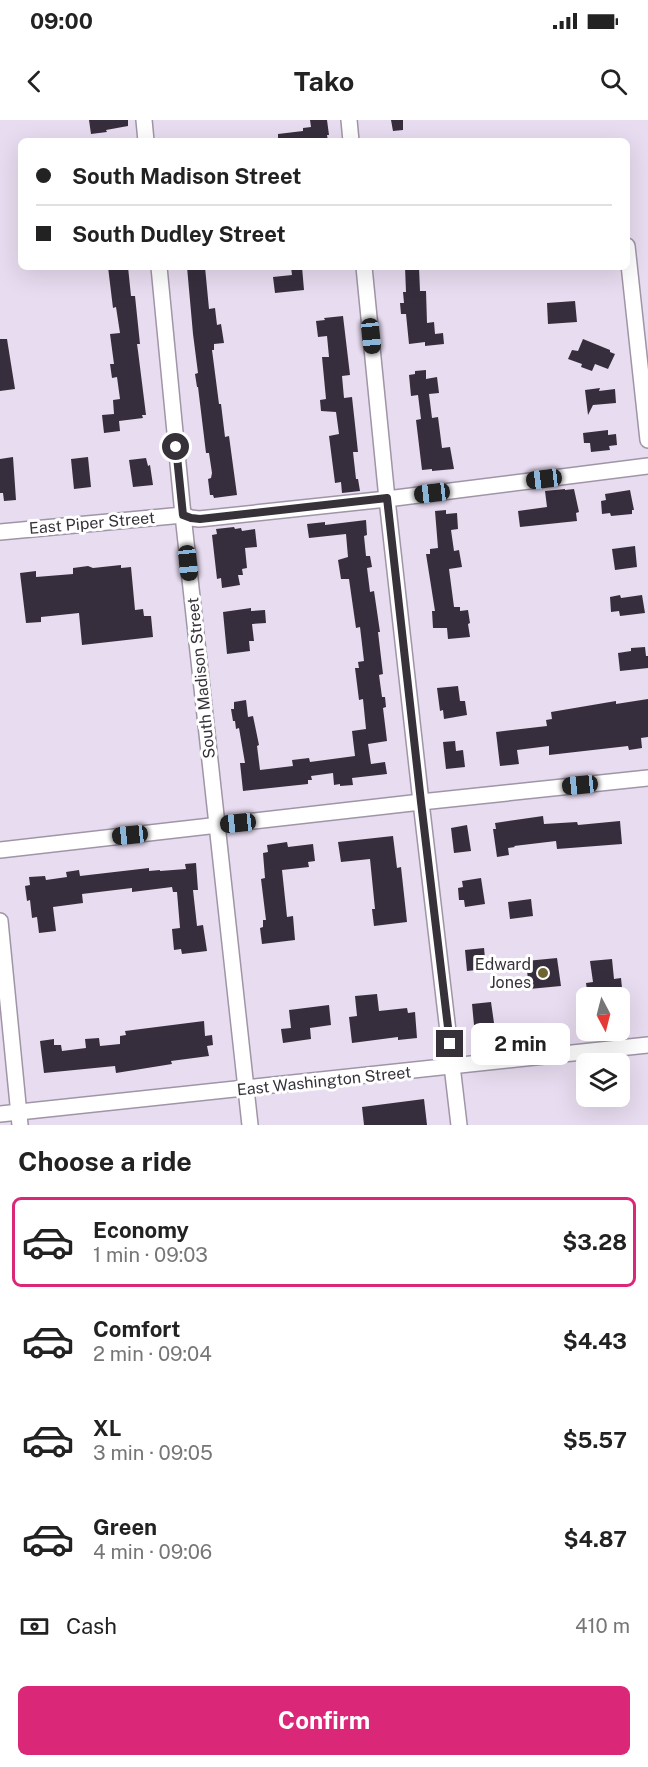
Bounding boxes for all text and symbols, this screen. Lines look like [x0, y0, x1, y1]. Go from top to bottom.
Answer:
text: 09:00 [30, 8, 93, 34]
icon: back [18, 65, 51, 98]
text: Tako [294, 65, 354, 97]
icon: search [597, 65, 630, 98]
text: South Madison Street [72, 163, 301, 189]
text: South Dudley Street [72, 221, 286, 247]
car [360, 317, 382, 355]
route start [162, 433, 189, 460]
car [525, 468, 563, 490]
car [413, 482, 451, 504]
street label: East Piper Street [28, 508, 156, 538]
car [177, 544, 199, 582]
street label: South Madison Street [183, 596, 219, 760]
car [561, 774, 599, 796]
car [219, 812, 257, 834]
car [111, 824, 149, 846]
place label: Edward Jones [475, 955, 531, 992]
marker: Edward Jones [536, 966, 550, 980]
north arrow [576, 987, 630, 1041]
map controls [576, 987, 630, 1107]
callout: 2 min [471, 1023, 570, 1065]
route end [436, 1030, 463, 1057]
text: 2 min [494, 1032, 547, 1056]
button: layers [576, 1053, 630, 1107]
street label: East Washington Street [236, 1062, 412, 1100]
text: Choose a ride [18, 1145, 192, 1177]
icon: car [21, 1215, 75, 1269]
text: Economy [93, 1217, 189, 1243]
text: $3.28 [562, 1229, 627, 1255]
text: 1 min · 09:03 [93, 1243, 208, 1267]
icon: car [21, 1314, 75, 1368]
text: Comfort [93, 1316, 180, 1342]
text: $4.43 [563, 1328, 627, 1354]
text: 2 min · 09:04 [93, 1342, 212, 1366]
icon: car [21, 1413, 75, 1467]
text: XL [93, 1415, 121, 1441]
text: $5.57 [563, 1427, 627, 1453]
text: 3 min · 09:05 [93, 1441, 213, 1465]
icon: car [21, 1512, 75, 1566]
text: Green [93, 1514, 157, 1540]
text: $4.87 [563, 1526, 627, 1552]
text: 4 min · 09:06 [93, 1540, 212, 1564]
icon: cash [18, 1610, 51, 1643]
text: Cash [66, 1613, 117, 1639]
text: 410 m [575, 1614, 630, 1638]
button: Confirm [18, 1686, 630, 1755]

